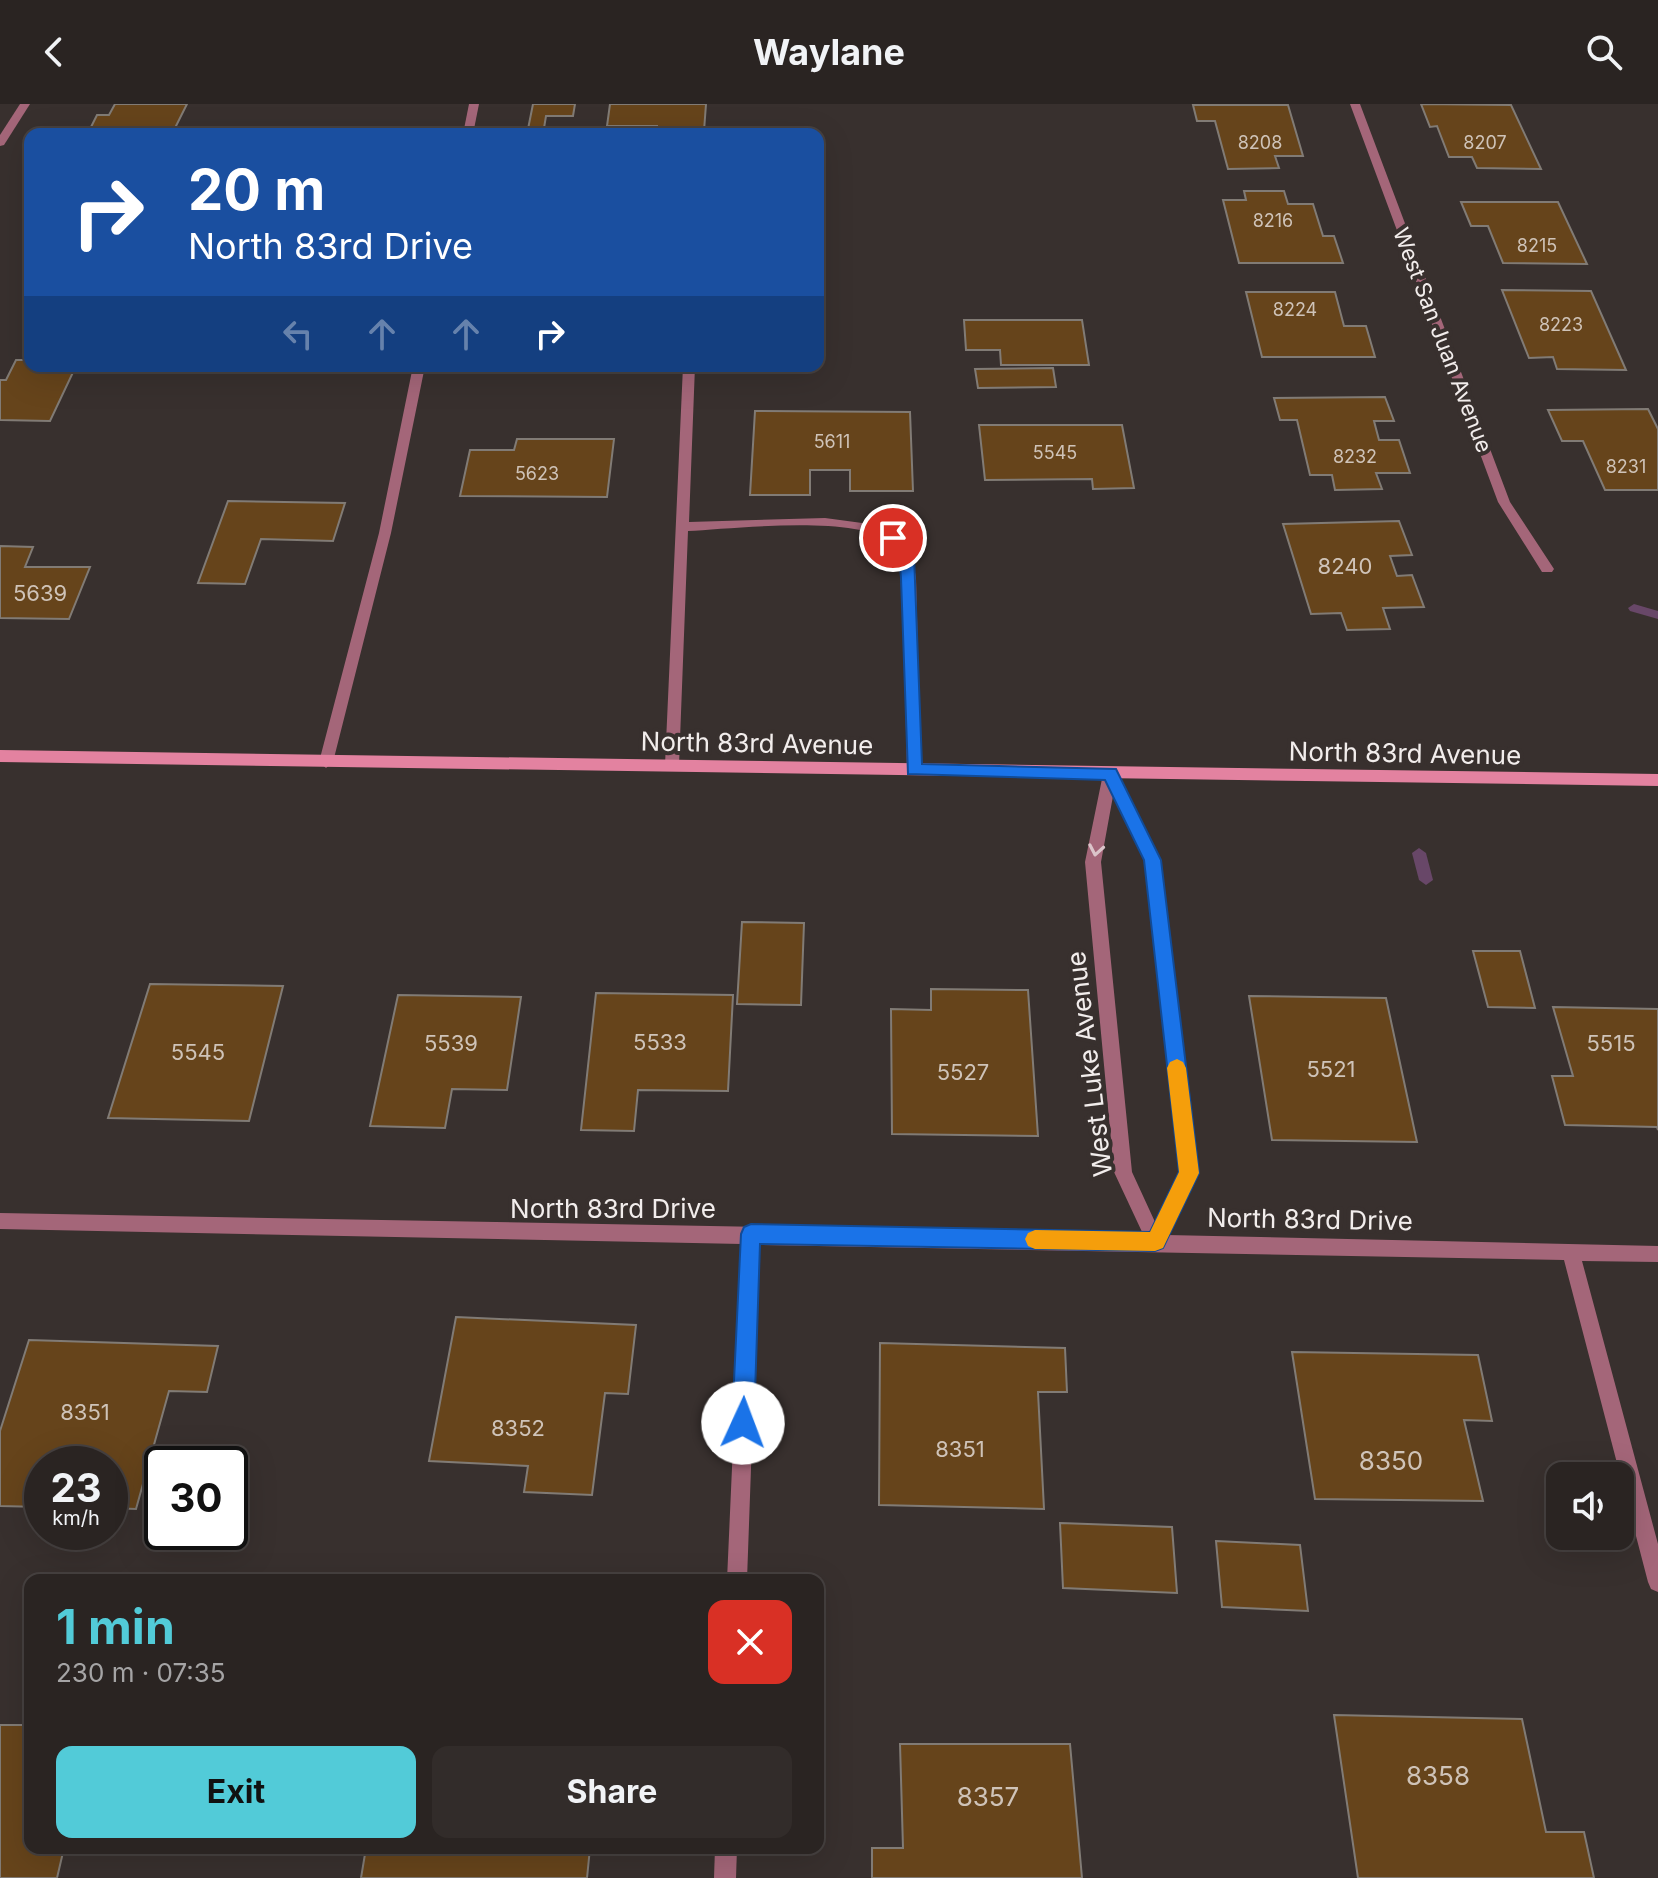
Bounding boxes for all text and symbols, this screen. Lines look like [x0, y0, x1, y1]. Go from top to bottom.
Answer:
icon: back [32, 30, 76, 74]
text: Waylane [753, 30, 905, 74]
icon: search [1582, 30, 1626, 74]
house number: 8208 [1238, 132, 1282, 153]
house number: 8207 [1463, 132, 1507, 153]
text: 20 m [188, 156, 325, 224]
icon: right [56, 160, 160, 264]
house number: 8216 [1253, 210, 1293, 231]
text: North 83rd Drive [188, 224, 473, 268]
street label: West San Juan Avenue [1388, 224, 1498, 456]
house number: 8215 [1517, 235, 1557, 256]
house number: 8224 [1273, 299, 1317, 320]
icon: left [276, 312, 320, 356]
icon: ahead [360, 312, 404, 356]
icon: ahead [444, 312, 488, 356]
icon: right [528, 312, 572, 356]
house number: 8223 [1539, 314, 1583, 335]
house number: 5611 [814, 431, 850, 452]
house number: 5545 [1033, 442, 1077, 463]
house number: 8232 [1333, 446, 1377, 467]
house number: 8231 [1606, 456, 1646, 477]
house number: 5623 [515, 463, 559, 484]
pin [859, 504, 927, 572]
icon: arrive [871, 516, 915, 560]
house number: 8240 [1318, 553, 1372, 579]
house number: 5639 [13, 580, 67, 606]
street label: North 83rd Avenue [640, 725, 874, 761]
street label: North 83rd Avenue [1288, 735, 1522, 771]
one-way arrow [1088, 844, 1105, 857]
street label: West Luke Avenue [1060, 950, 1118, 1178]
house number: 5533 [633, 1029, 687, 1055]
house number: 5539 [424, 1030, 478, 1056]
house number: 5515 [1586, 1030, 1636, 1056]
house number: 5545 [171, 1039, 225, 1065]
house number: 5521 [1306, 1056, 1356, 1082]
house number: 5527 [937, 1059, 989, 1085]
street label: North 83rd Drive [510, 1193, 716, 1224]
street label: North 83rd Drive [1207, 1202, 1413, 1236]
position arrow [701, 1381, 785, 1465]
house number: 8351 [60, 1399, 110, 1425]
house number: 8352 [491, 1415, 545, 1441]
house number: 8351 [935, 1436, 985, 1462]
house number: 8350 [1359, 1445, 1423, 1476]
speed limit sign: 30 [144, 1446, 248, 1550]
map controls [1546, 1462, 1634, 1550]
button: sound [1546, 1462, 1634, 1550]
text: 23 [50, 1463, 102, 1512]
text: km/h [52, 1506, 100, 1530]
text: 1 min [56, 1597, 175, 1656]
button: close [708, 1600, 792, 1684]
text: 230 m · 07:35 [56, 1657, 226, 1688]
button: Exit [56, 1746, 416, 1838]
button: Share [432, 1746, 792, 1838]
house number: 8358 [1406, 1760, 1470, 1791]
house number: 8357 [957, 1781, 1019, 1812]

